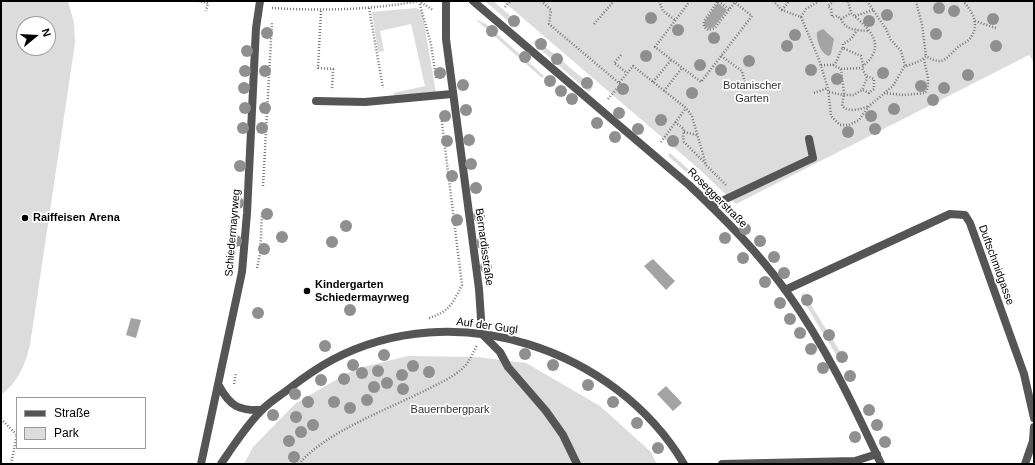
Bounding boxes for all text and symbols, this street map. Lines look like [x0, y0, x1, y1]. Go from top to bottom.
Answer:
north arrow [16, 16, 56, 56]
text: N [40, 27, 53, 38]
park label: Botanischer Garten [723, 79, 781, 105]
street label: Roseggerstraße [684, 165, 750, 231]
street label: Schiedermayrweg [223, 189, 243, 277]
street label: Bernardisstraße [472, 207, 496, 287]
place label: Raiffeisen Arena [33, 211, 120, 225]
marker: Raiffeisen Arena [20, 213, 30, 223]
street label: Duftschmidgasse [975, 223, 1017, 307]
place label: Kindergarten Schiedermayrweg [315, 278, 409, 304]
marker: Kindergarten Schiedermayrweg [302, 286, 312, 296]
street label: Auf der Gugl [456, 315, 518, 337]
legend [16, 397, 146, 449]
park label: Bauernbergpark [411, 403, 489, 417]
text: Straße [54, 406, 90, 420]
text: Park [54, 426, 79, 440]

